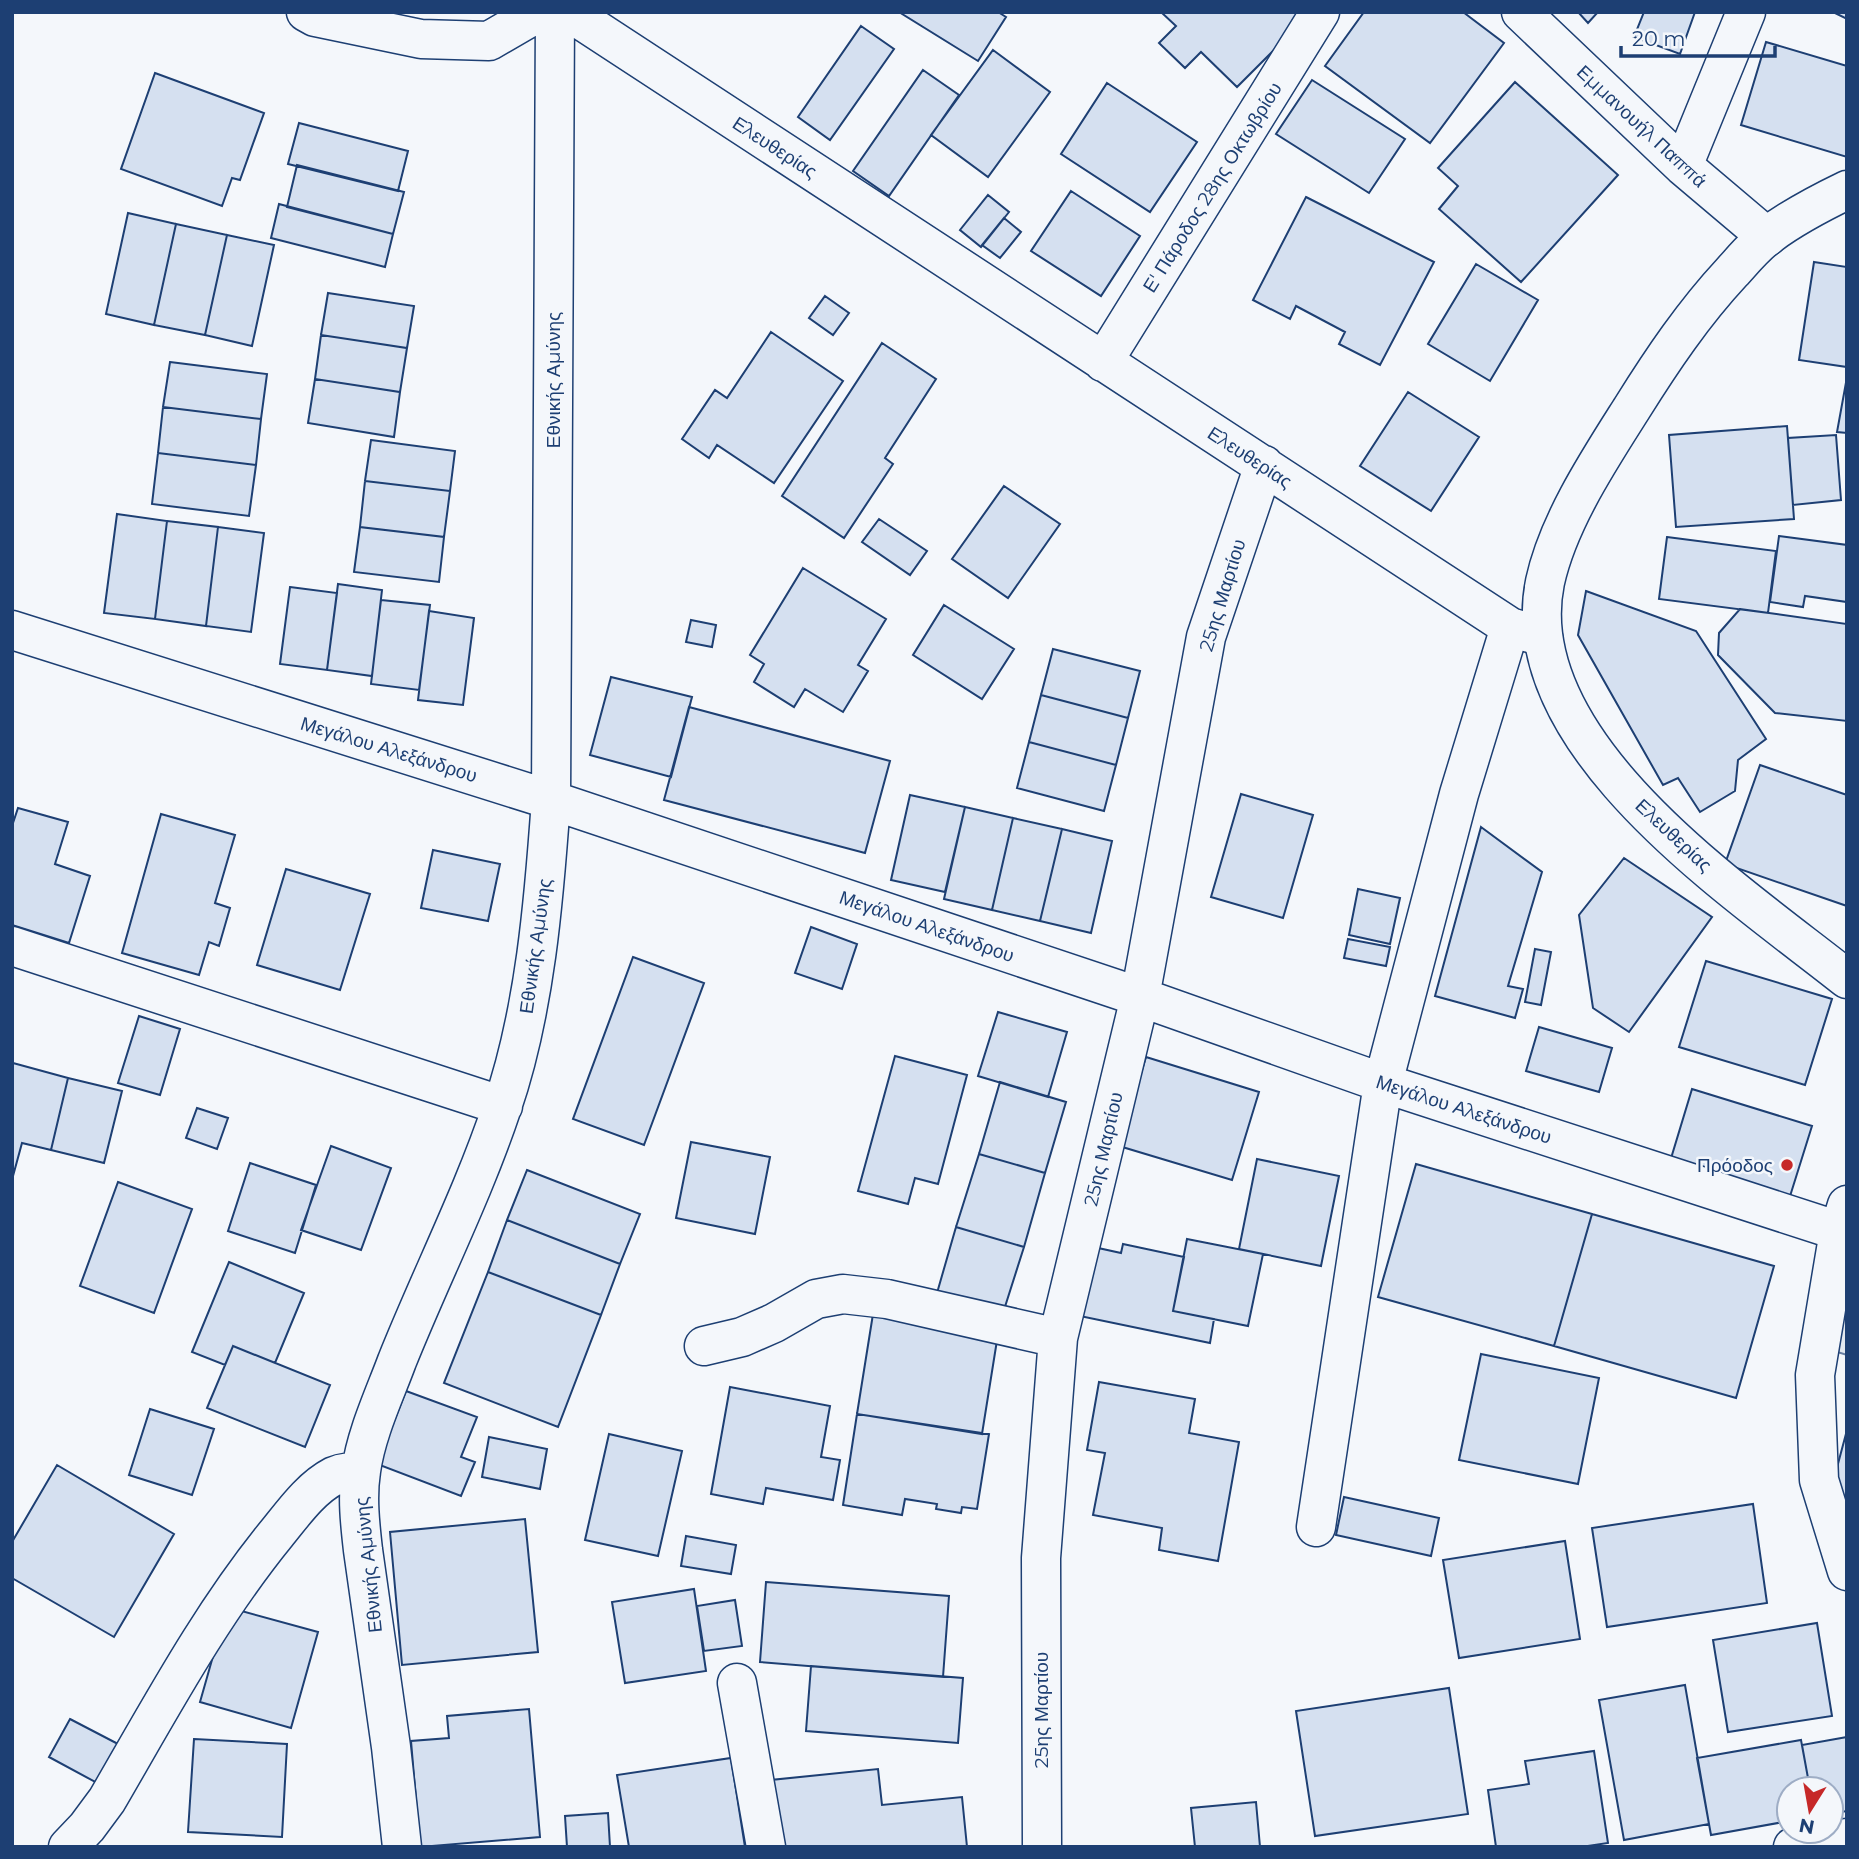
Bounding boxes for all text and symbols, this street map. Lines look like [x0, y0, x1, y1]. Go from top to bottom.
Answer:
scale bar [1621, 14, 1775, 58]
text: 20 m [1632, 26, 1686, 51]
street label: Εμμανουήλ Παππά [1572, 60, 1711, 192]
street label: Ε' Πάροδος 28ης Οκτωβρίου [1138, 78, 1287, 297]
street label: Ελευθερίας [728, 112, 821, 183]
street label: Εθνικής Αμύνης [542, 312, 565, 448]
street label: Ελευθερίας [1203, 422, 1296, 493]
street label: 25ης Μαρτίου [1194, 536, 1250, 654]
street label: Μεγάλου Αλεξάνδρου [298, 712, 480, 787]
street label: Ελευθερίας [1631, 794, 1717, 877]
street label: Εθνικής Αμύνης [515, 877, 556, 1015]
street label: Μεγάλου Αλεξάνδρου [836, 886, 1017, 967]
street label: Μεγάλου Αλεξάνδρου [1373, 1070, 1555, 1149]
street label: 25ης Μαρτίου [1079, 1090, 1128, 1208]
place label: Πρόοδος [1697, 1154, 1773, 1177]
marker: Πρόοδος [1779, 1157, 1795, 1173]
street label: Εθνικής Αμύνης [350, 1496, 387, 1634]
street label: 25ης Μαρτίου [1030, 1652, 1053, 1768]
north arrow [1775, 1775, 1845, 1845]
text: N [1797, 1813, 1817, 1839]

